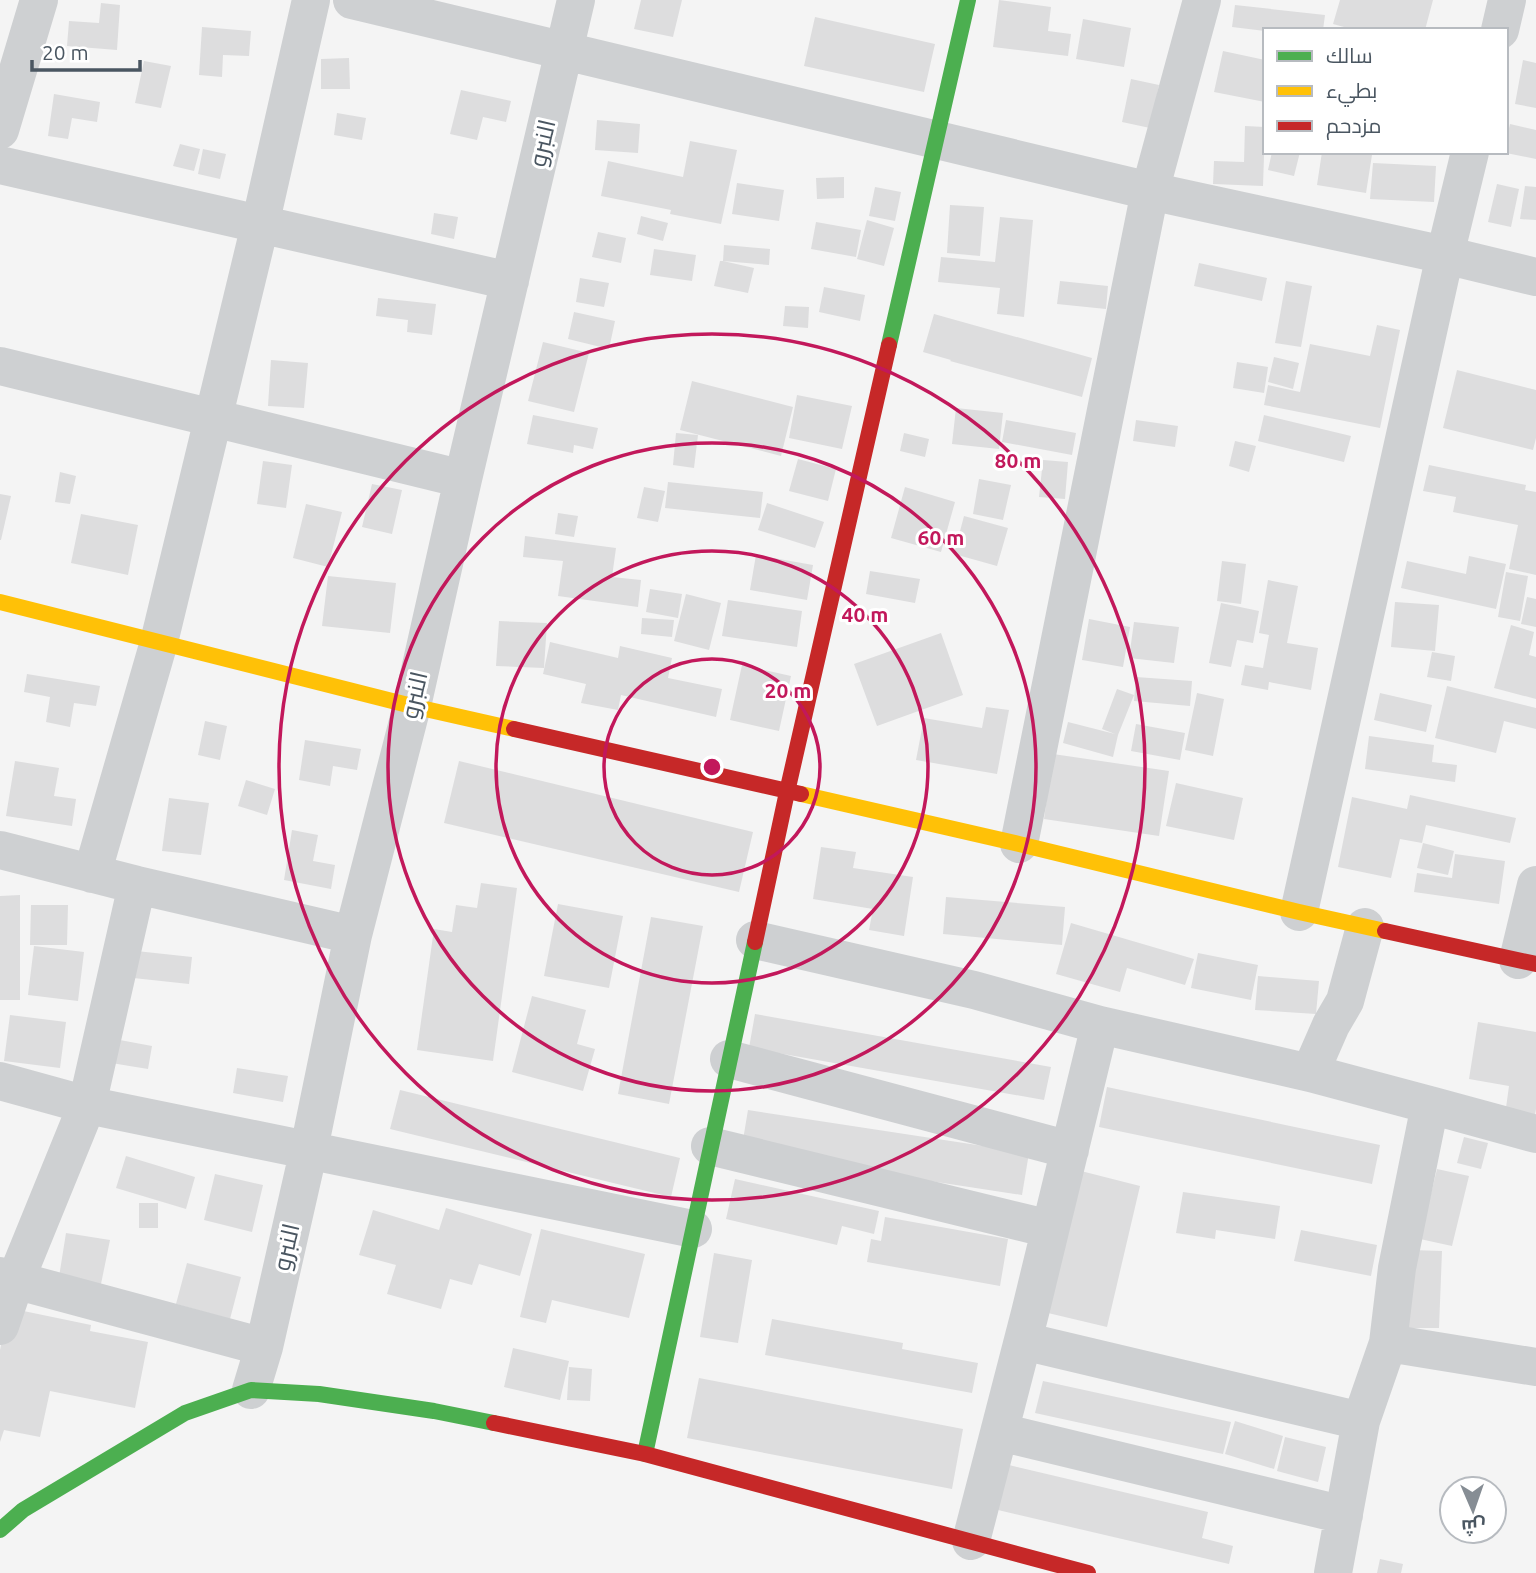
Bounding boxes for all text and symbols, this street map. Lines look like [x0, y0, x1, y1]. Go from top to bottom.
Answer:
scale bar [32, 28, 140, 72]
legend [1263, 28, 1508, 154]
text: 20 m [42, 40, 89, 64]
text: سالك [1326, 43, 1373, 67]
text: بطيء [1326, 78, 1377, 107]
text: مزدحم [1326, 113, 1381, 140]
street label: النبرو [524, 117, 560, 169]
text: 80 m [995, 448, 1041, 472]
text: 60 m [918, 525, 964, 549]
text: 40 m [842, 602, 888, 626]
street label: النبرو [396, 669, 432, 721]
text: 20 m [765, 678, 811, 702]
centre of rings [700, 755, 724, 779]
street label: النبرو [268, 1221, 304, 1273]
north arrow [1438, 1475, 1508, 1545]
text: ش [1461, 1515, 1486, 1538]

